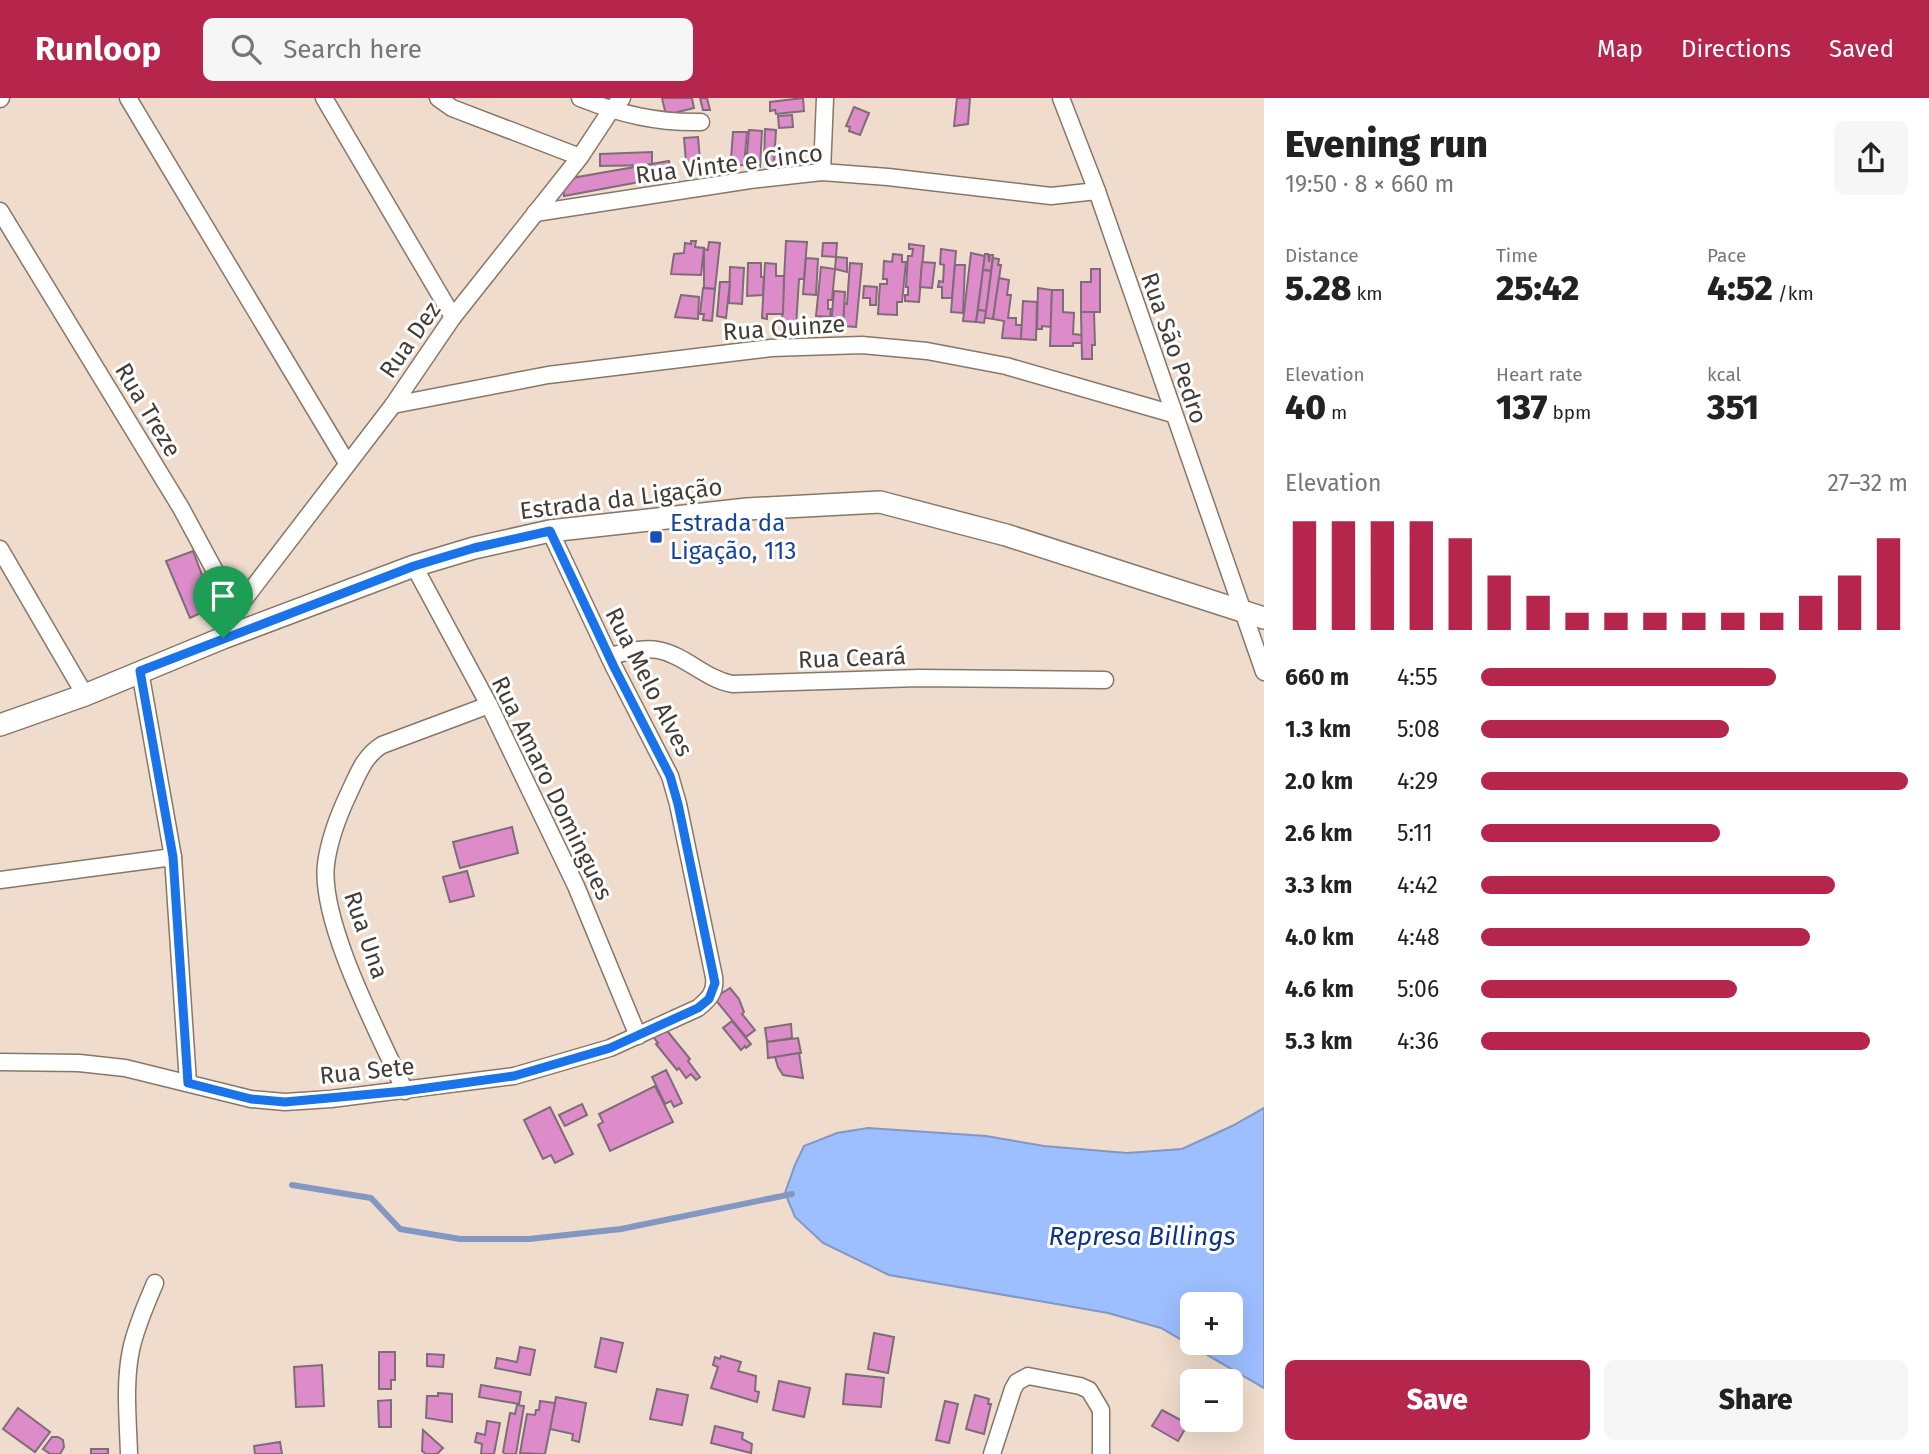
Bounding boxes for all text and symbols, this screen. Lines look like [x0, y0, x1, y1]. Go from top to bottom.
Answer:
search box [203, 18, 693, 81]
text: Runloop [35, 29, 161, 69]
icon: search [227, 30, 265, 68]
text: Search here [283, 34, 422, 65]
text: Map [1597, 35, 1643, 63]
text: Directions [1681, 35, 1791, 63]
text: Saved [1829, 35, 1894, 63]
text: Evening run [1285, 121, 1488, 167]
button: share [1834, 121, 1908, 195]
street label: Rua Vinte e Cinco [634, 139, 824, 189]
text: 19:50 · 8 × 660 m [1285, 170, 1454, 198]
text: Distance [1285, 244, 1359, 267]
text: Time [1496, 244, 1538, 267]
text: Pace [1707, 244, 1746, 267]
text: 5.28 [1285, 267, 1351, 309]
text: 25:42 [1496, 267, 1579, 309]
text: 4:52 [1707, 267, 1773, 309]
street label: Rua São Pedro [1135, 269, 1213, 427]
text: km [1351, 282, 1383, 305]
text: /km [1773, 282, 1814, 305]
street label: Rua Dez [374, 296, 446, 384]
street label: Rua Quinze [722, 310, 846, 346]
street label: Rua Treze [109, 358, 187, 462]
text: Elevation [1285, 363, 1365, 386]
text: Heart rate [1496, 363, 1583, 386]
text: kcal [1707, 363, 1741, 386]
text: 40 [1285, 386, 1326, 428]
text: 137 [1496, 386, 1547, 428]
text: 351 [1707, 386, 1759, 428]
text: m [1326, 401, 1347, 424]
text: bpm [1547, 401, 1591, 424]
text: Elevation [1285, 469, 1381, 497]
text: 27–32 m [1828, 469, 1908, 497]
street label: Estrada da Ligação [518, 473, 724, 525]
place label: Estrada da Ligação, 113 [670, 509, 796, 565]
marker: Estrada da Ligação, 113 [648, 529, 664, 545]
pin [193, 566, 253, 638]
icon: arrive [204, 577, 242, 615]
street label: Rua Melo Alves [599, 603, 699, 761]
street label: Rua Ceará [797, 642, 907, 674]
text: 660 m [1285, 663, 1349, 691]
text: 4:55 [1397, 663, 1438, 691]
street label: Rua Amaro Domingues [486, 672, 618, 904]
text: 1.3 km [1285, 715, 1351, 743]
text: 5:08 [1397, 715, 1440, 743]
text: 2.0 km [1285, 767, 1353, 795]
text: 4:29 [1397, 767, 1438, 795]
text: 2.6 km [1285, 819, 1353, 847]
text: 5:11 [1397, 819, 1433, 847]
text: 3.3 km [1285, 871, 1352, 899]
text: 4:42 [1397, 871, 1438, 899]
street label: Rua Una [338, 887, 394, 983]
text: 4.0 km [1285, 923, 1354, 951]
text: 4:48 [1397, 923, 1440, 951]
text: 4.6 km [1285, 975, 1354, 1003]
text: 5:06 [1397, 975, 1439, 1003]
text: 5.3 km [1285, 1027, 1353, 1055]
text: 4:36 [1397, 1027, 1439, 1055]
street label: Rua Sete [318, 1052, 416, 1090]
water label: Represa Billings [1048, 1221, 1236, 1252]
map controls [1180, 1292, 1243, 1432]
button: + [1180, 1292, 1243, 1355]
button: Save [1285, 1360, 1590, 1440]
button: Share [1604, 1360, 1908, 1440]
button: − [1180, 1369, 1243, 1432]

